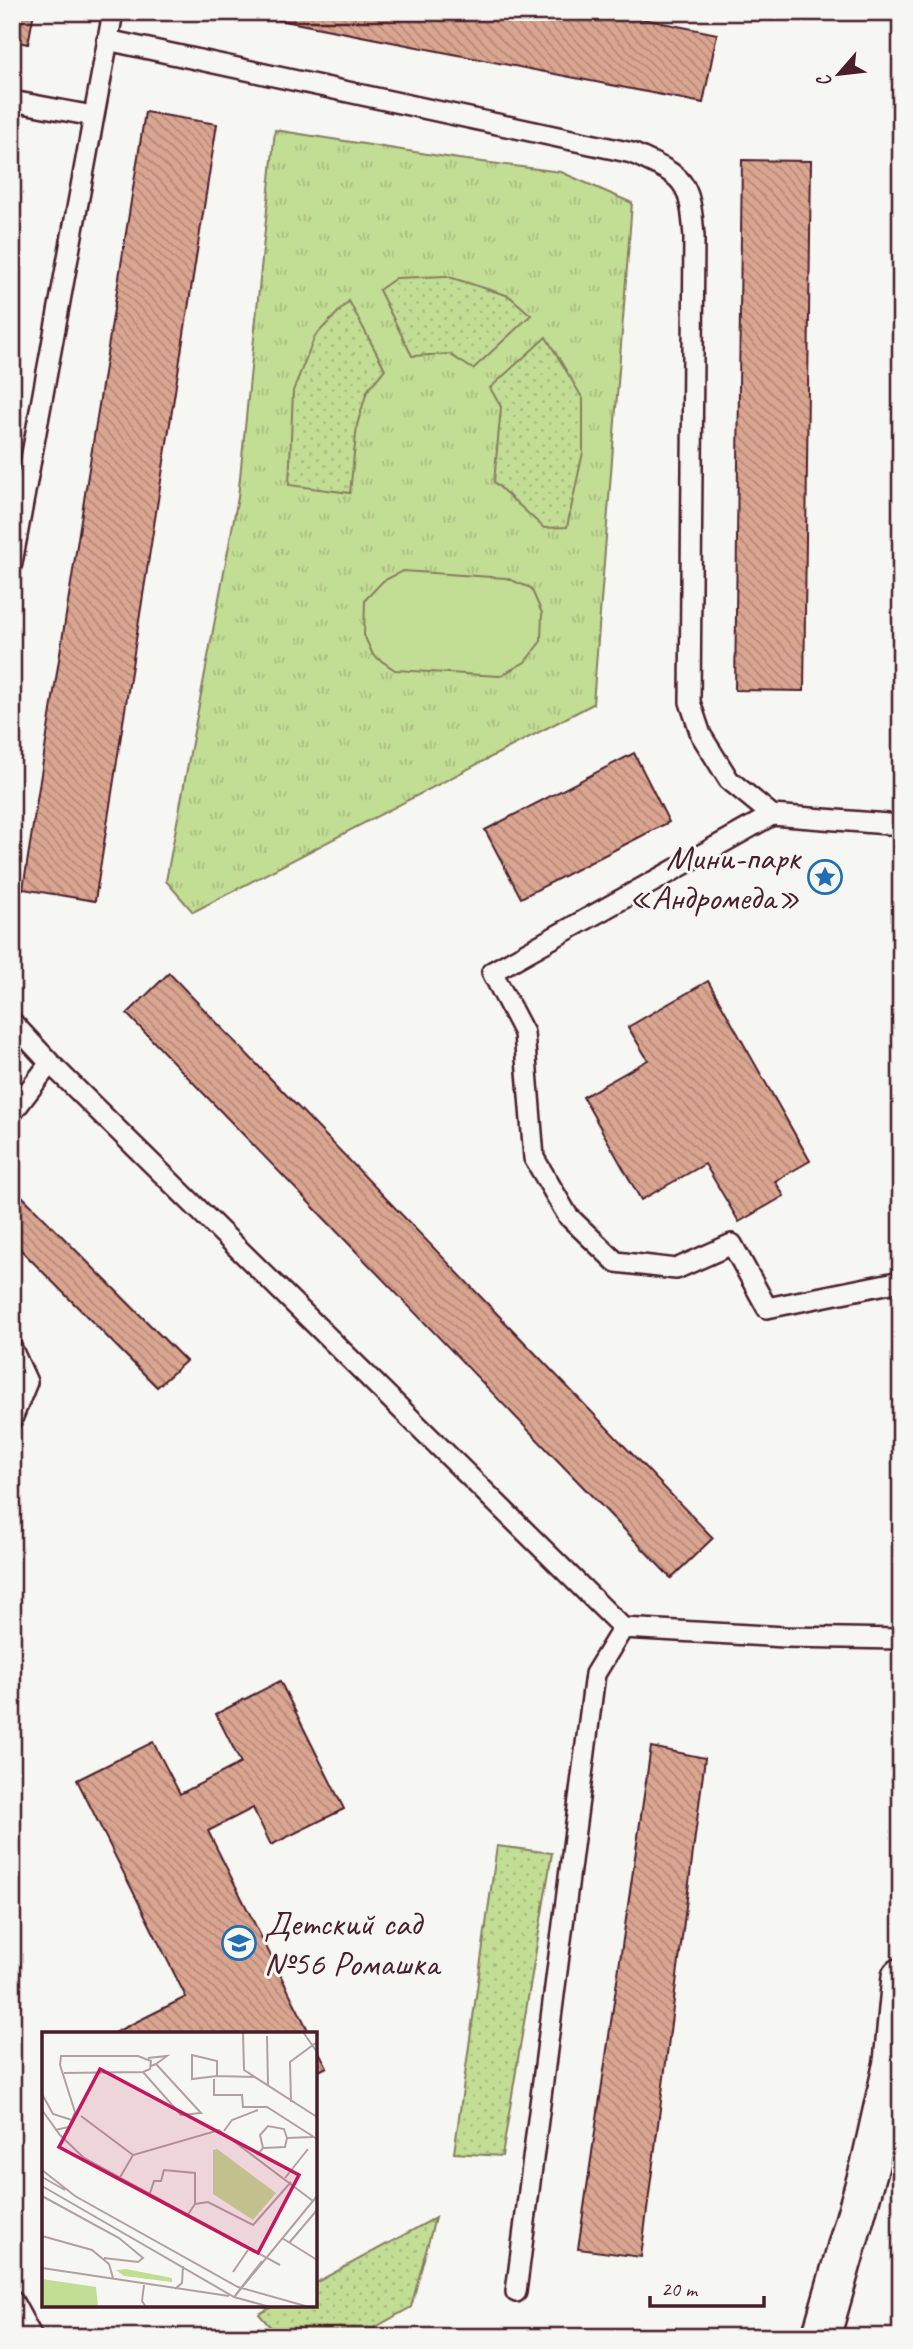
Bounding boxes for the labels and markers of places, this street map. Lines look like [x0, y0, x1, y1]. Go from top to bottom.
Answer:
place label: Мини-парк «Андромеда» [629, 835, 802, 920]
place icon: Мини-парк «Андромеда» [806, 858, 844, 896]
place label: Детский сад №56 Ромашка [264, 1901, 442, 1986]
school or university icon: Детский сад №56 Ромашка [220, 1924, 258, 1962]

